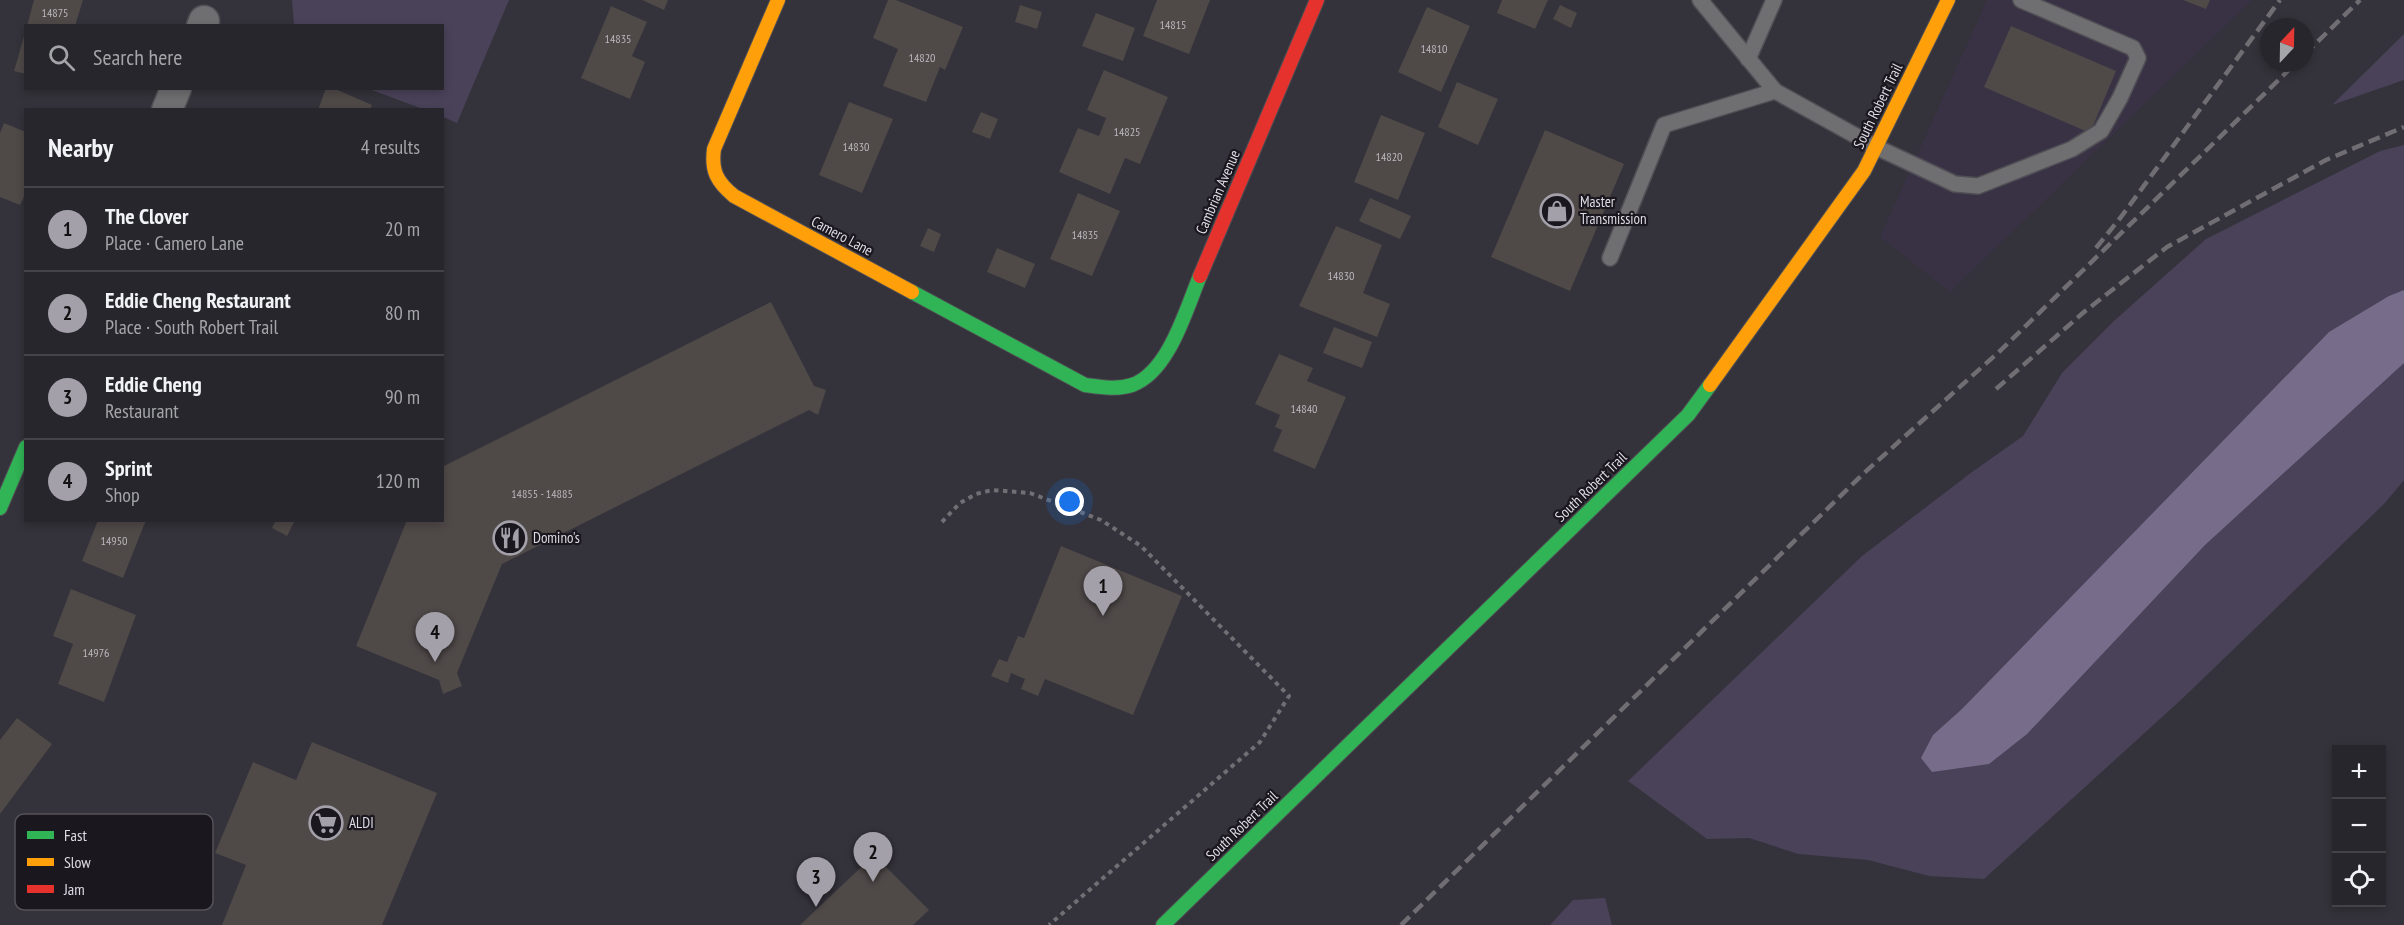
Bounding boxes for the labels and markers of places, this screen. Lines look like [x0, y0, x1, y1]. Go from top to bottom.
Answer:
place label: Master Transmission [1580, 192, 1647, 228]
shop icon: Master Transmission [1539, 193, 1575, 229]
restaurant icon: Domino's [492, 520, 528, 556]
place label: Domino's [533, 528, 580, 547]
pin: 1 [1084, 566, 1122, 616]
pin: 4 [416, 612, 454, 662]
supermarket icon: ALDI [308, 805, 344, 841]
place label: ALDI [349, 813, 374, 832]
pin: 2 [854, 832, 892, 882]
pin: 3 [796, 858, 836, 907]

